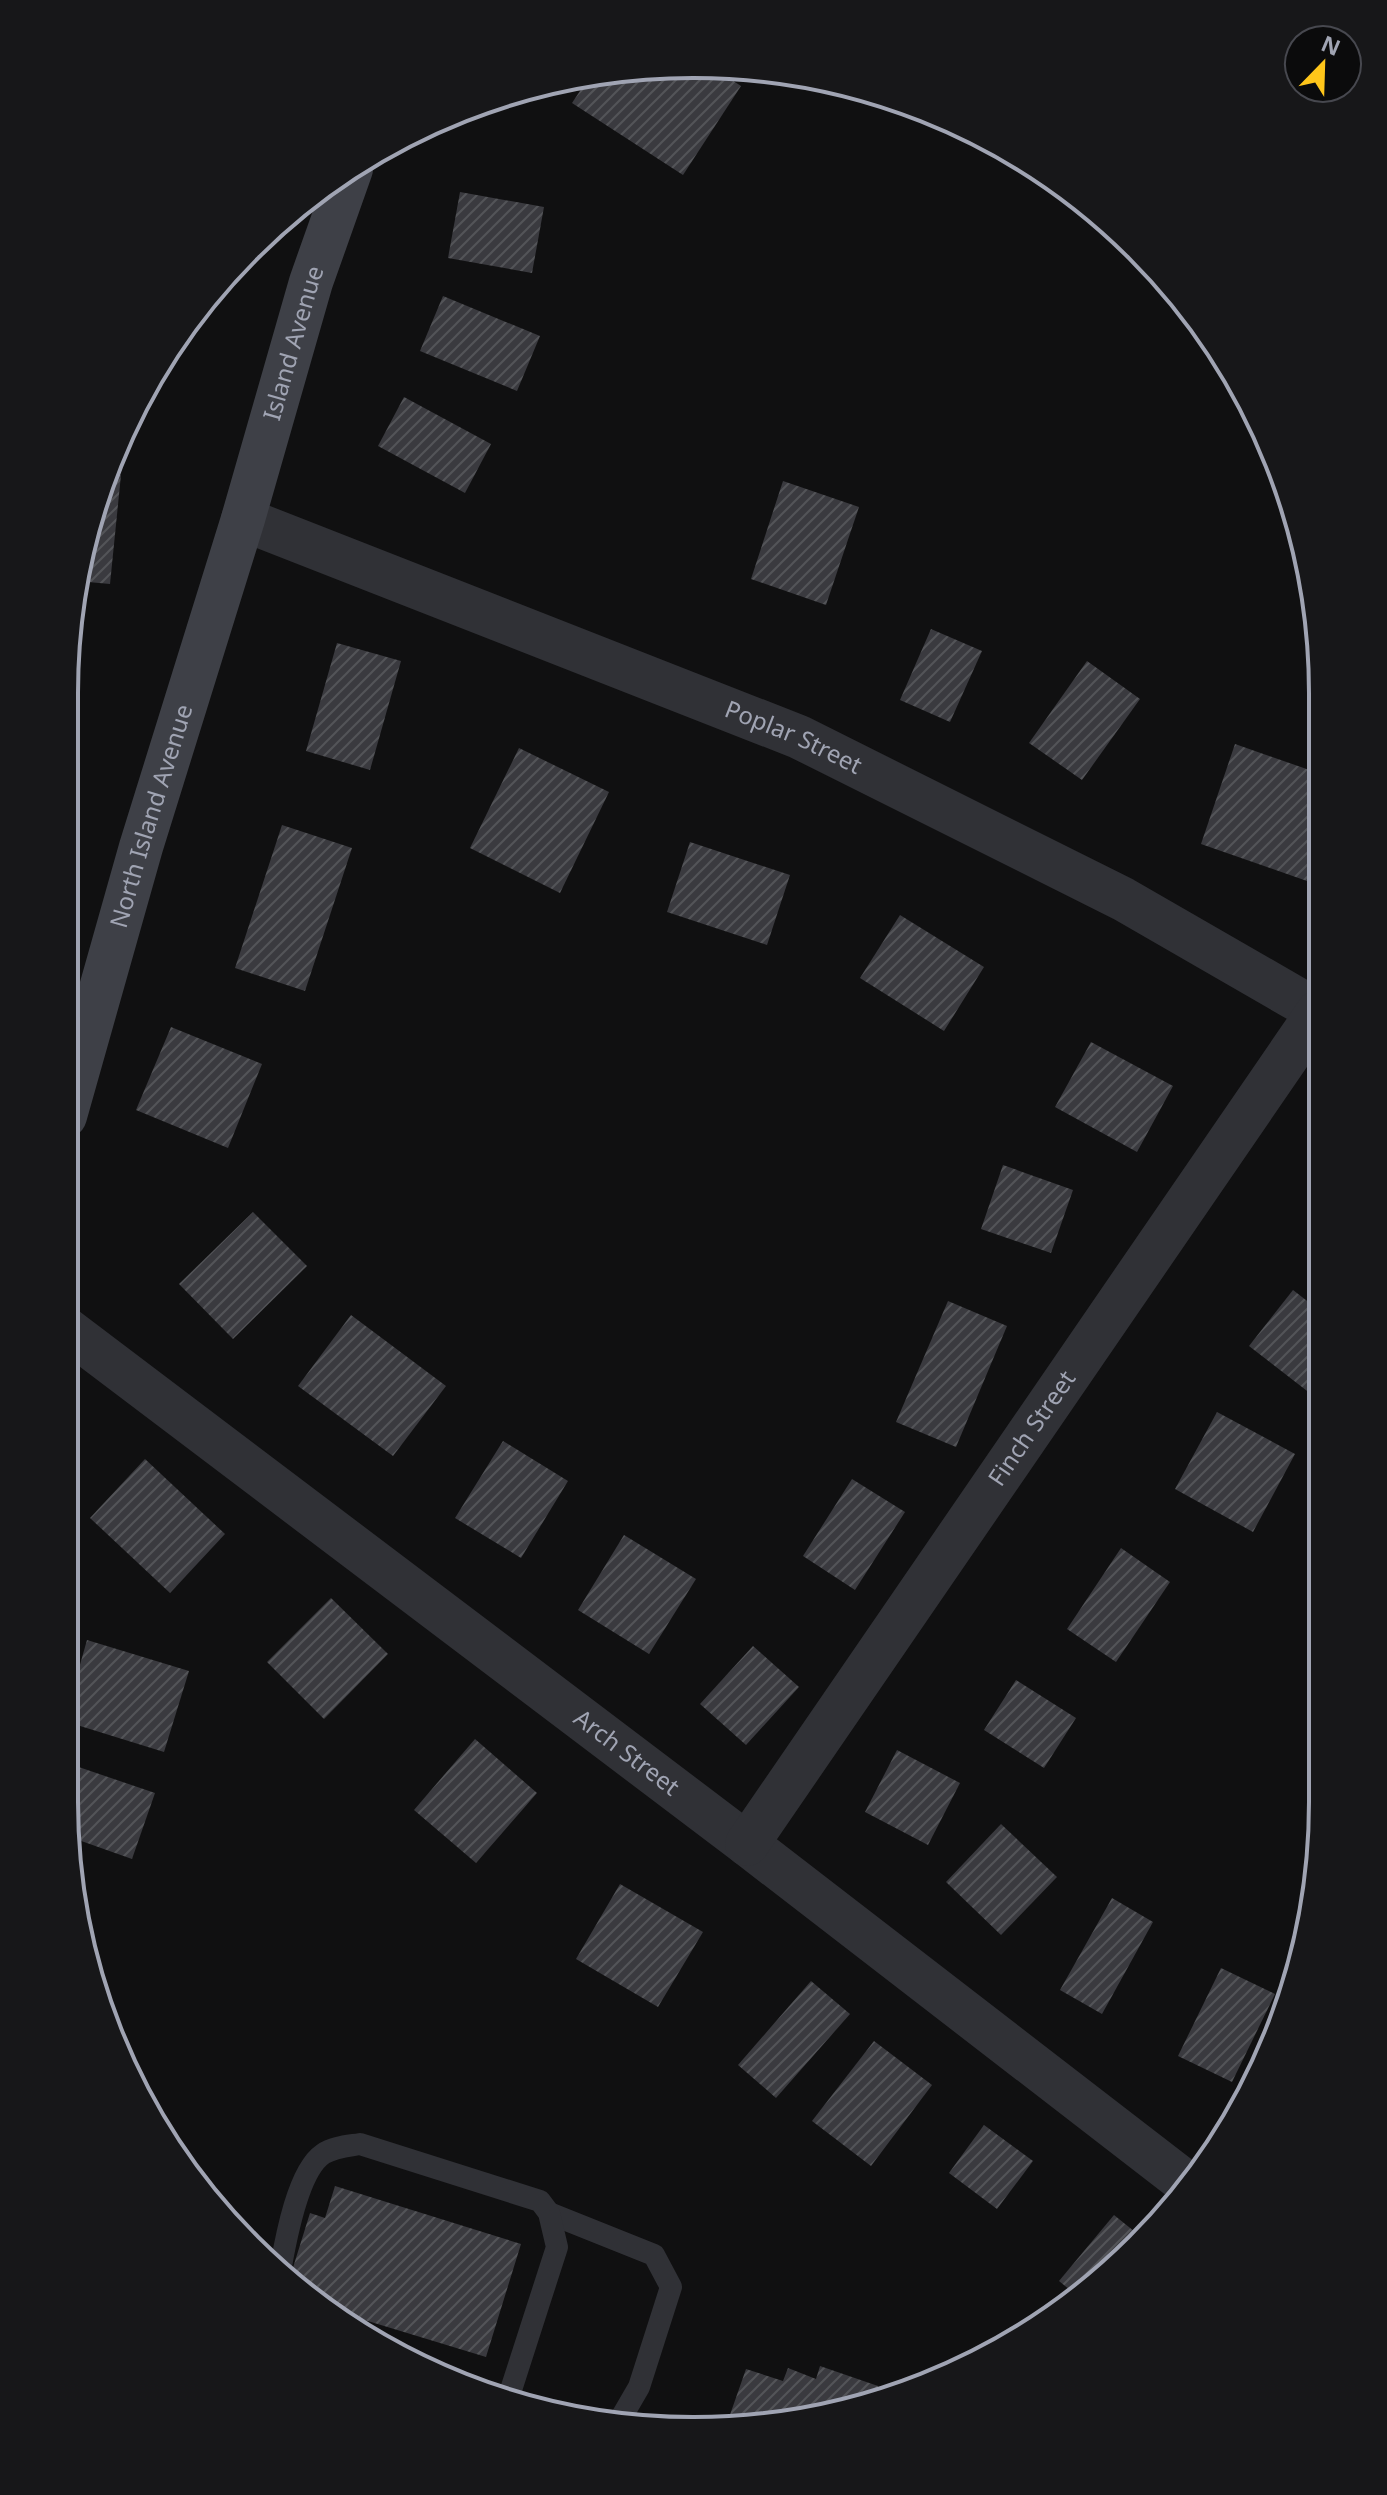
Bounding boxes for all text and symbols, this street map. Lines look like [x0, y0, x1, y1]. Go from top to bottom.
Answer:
north arrow [1283, 24, 1363, 104]
text: N [1317, 27, 1345, 62]
street label: Island Avenue [254, 261, 331, 424]
street label: Poplar Street [720, 692, 868, 781]
street label: North Island Avenue [101, 700, 199, 931]
street label: Finch Street [980, 1363, 1082, 1492]
street label: Arch Street [568, 1701, 687, 1802]

